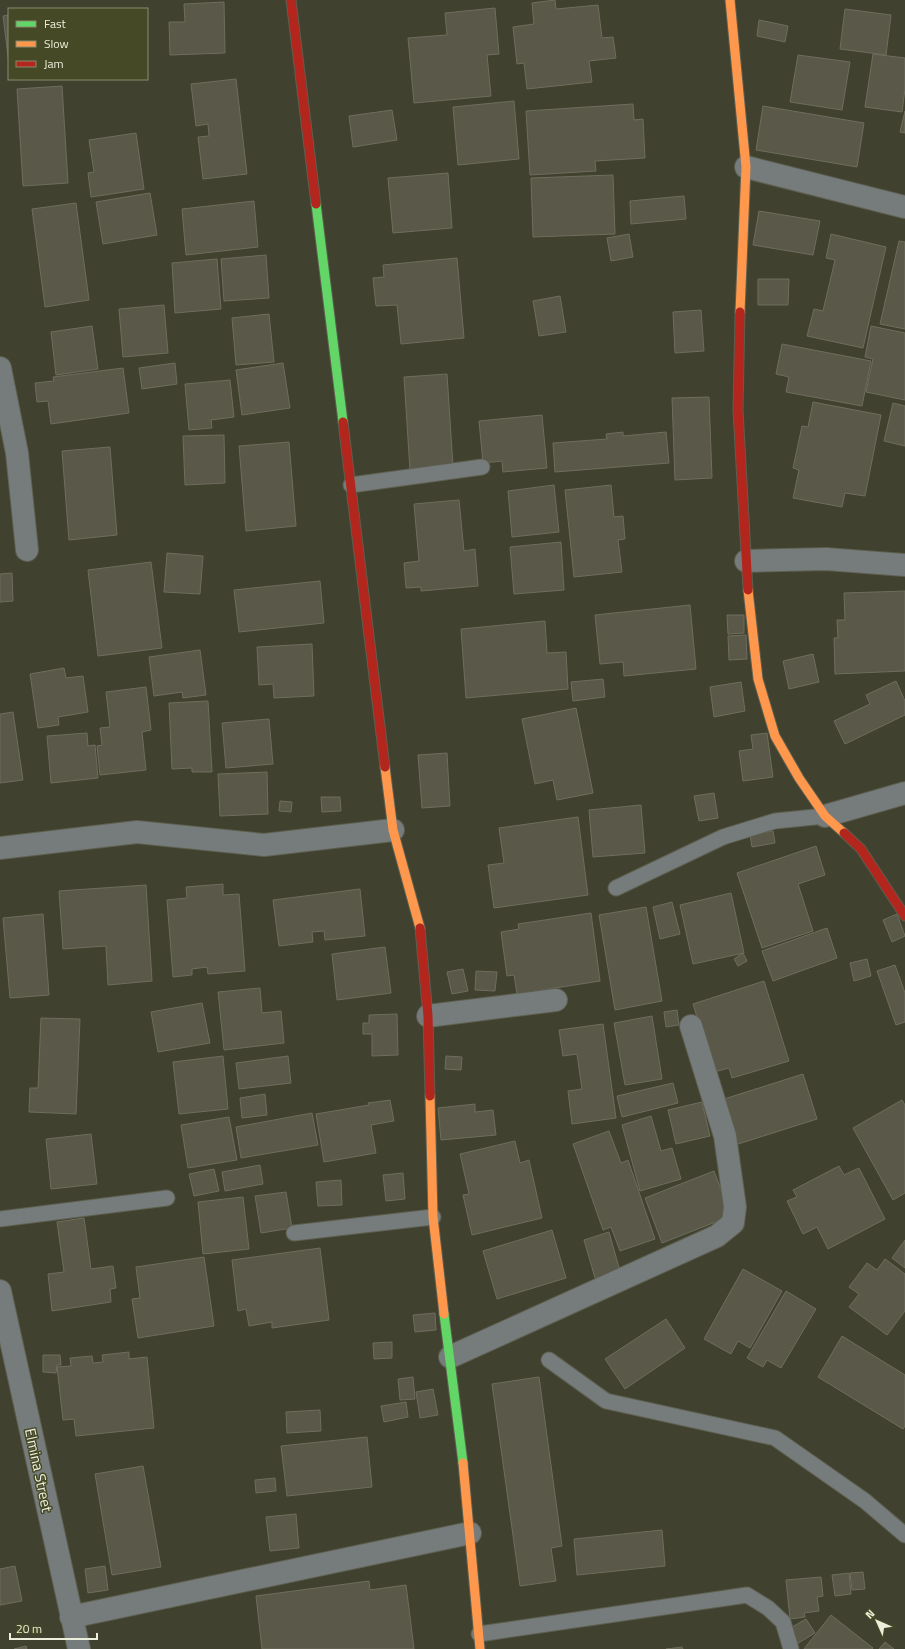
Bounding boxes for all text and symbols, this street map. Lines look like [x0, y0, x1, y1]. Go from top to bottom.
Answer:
legend [8, 8, 148, 80]
text: Fast [44, 14, 67, 33]
text: Slow [44, 34, 69, 53]
text: Jam [44, 54, 64, 73]
street label: Elmina Street [19, 1426, 59, 1515]
north arrow [857, 1601, 897, 1641]
text: N [862, 1606, 878, 1622]
scale bar [10, 1615, 97, 1641]
text: 20 m [16, 1619, 42, 1638]

